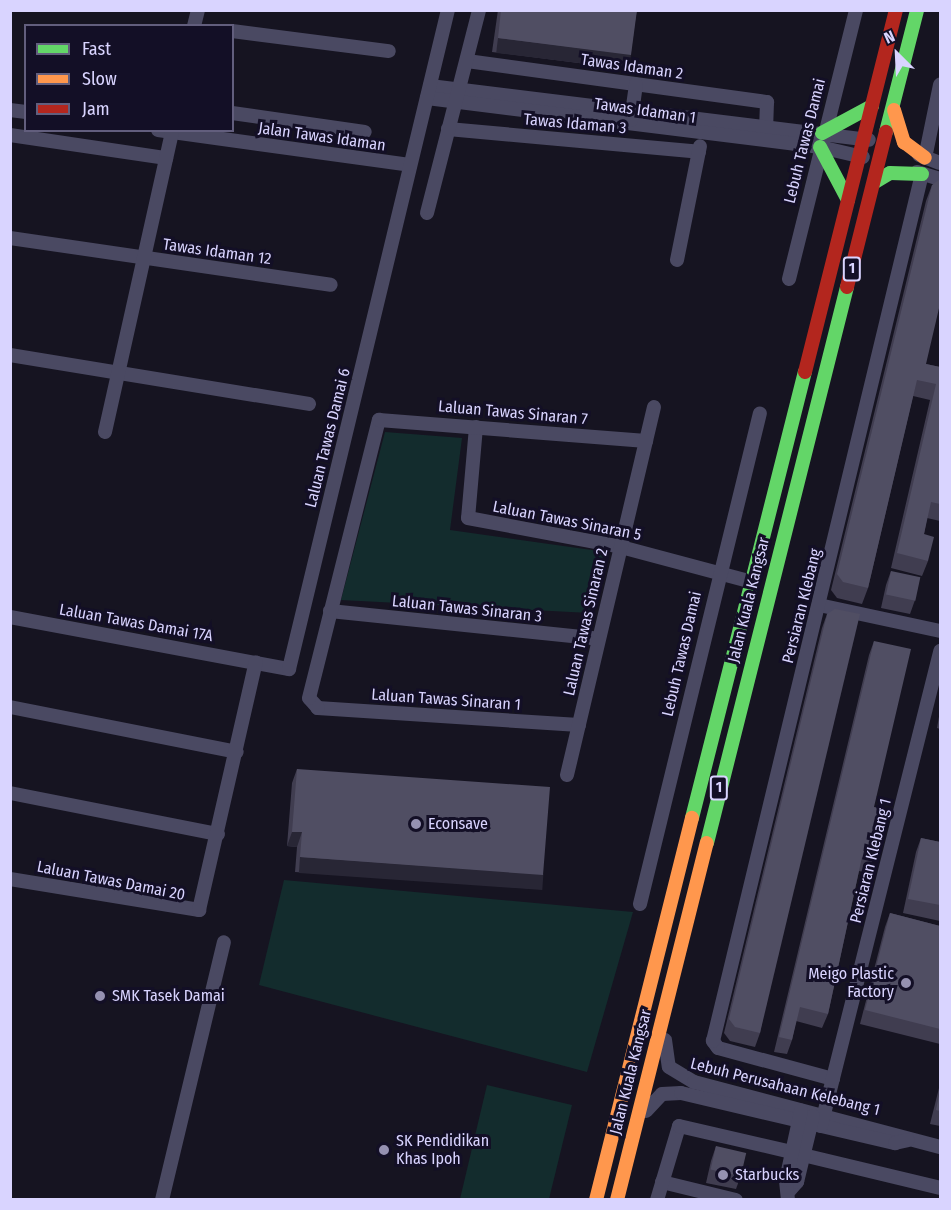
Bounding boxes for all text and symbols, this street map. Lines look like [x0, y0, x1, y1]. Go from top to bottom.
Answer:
legend [24, 24, 234, 132]
north arrow [867, 24, 927, 84]
text: N [881, 26, 898, 48]
text: Fast [82, 38, 111, 60]
street label: Tawas Idaman 2 [580, 50, 684, 84]
text: Slow [82, 68, 117, 90]
street label: Lebuh Tawas Damai [780, 77, 830, 205]
street label: Tawas Idaman 1 [593, 94, 697, 128]
text: Jam [82, 98, 110, 120]
street label: Tawas Idaman 3 [523, 110, 627, 138]
street label: Jalan Tawas Idaman [257, 119, 387, 155]
street label: Tawas Idaman 12 [162, 235, 272, 269]
road number: 1 [842, 257, 862, 281]
street label: Laluan Tawas Damai 6 [301, 366, 355, 510]
street label: Laluan Tawas Sinaran 7 [437, 397, 589, 429]
street label: Laluan Tawas Sinaran 5 [491, 497, 643, 545]
street label: Jalan Kuala Kangsar [724, 535, 774, 665]
street label: Laluan Tawas Sinaran 2 [560, 546, 612, 698]
street label: Persiaran Klebang [778, 547, 826, 665]
street label: Lebuh Tawas Damai [658, 590, 706, 718]
street label: Laluan Tawas Sinaran 3 [391, 592, 543, 626]
street label: Laluan Tawas Damai 17A [58, 600, 214, 646]
street label: Laluan Tawas Sinaran 1 [371, 685, 521, 715]
road number: 1 [708, 776, 730, 800]
street label: Persiaran Klebang 1 [846, 797, 896, 925]
place label: Econsave [428, 814, 488, 834]
marker: Econsave [409, 817, 423, 831]
street label: Laluan Tawas Damai 20 [35, 857, 187, 905]
place label: Meigo Plastic Factory [808, 964, 894, 1002]
marker: Meigo Plastic Factory [899, 976, 913, 990]
place label: SMK Tasek Damai [112, 986, 225, 1006]
marker: SMK Tasek Damai [93, 989, 107, 1003]
street label: Jalan Kuala Kangsar [606, 1007, 656, 1137]
street label: Lebuh Perusahaan Kelebang 1 [688, 1054, 882, 1120]
place label: SK Pendidikan Khas Ipoh [396, 1131, 489, 1169]
marker: SK Pendidikan Khas Ipoh [377, 1143, 391, 1157]
place label: Starbucks [735, 1165, 799, 1185]
marker: Starbucks [716, 1168, 730, 1182]

